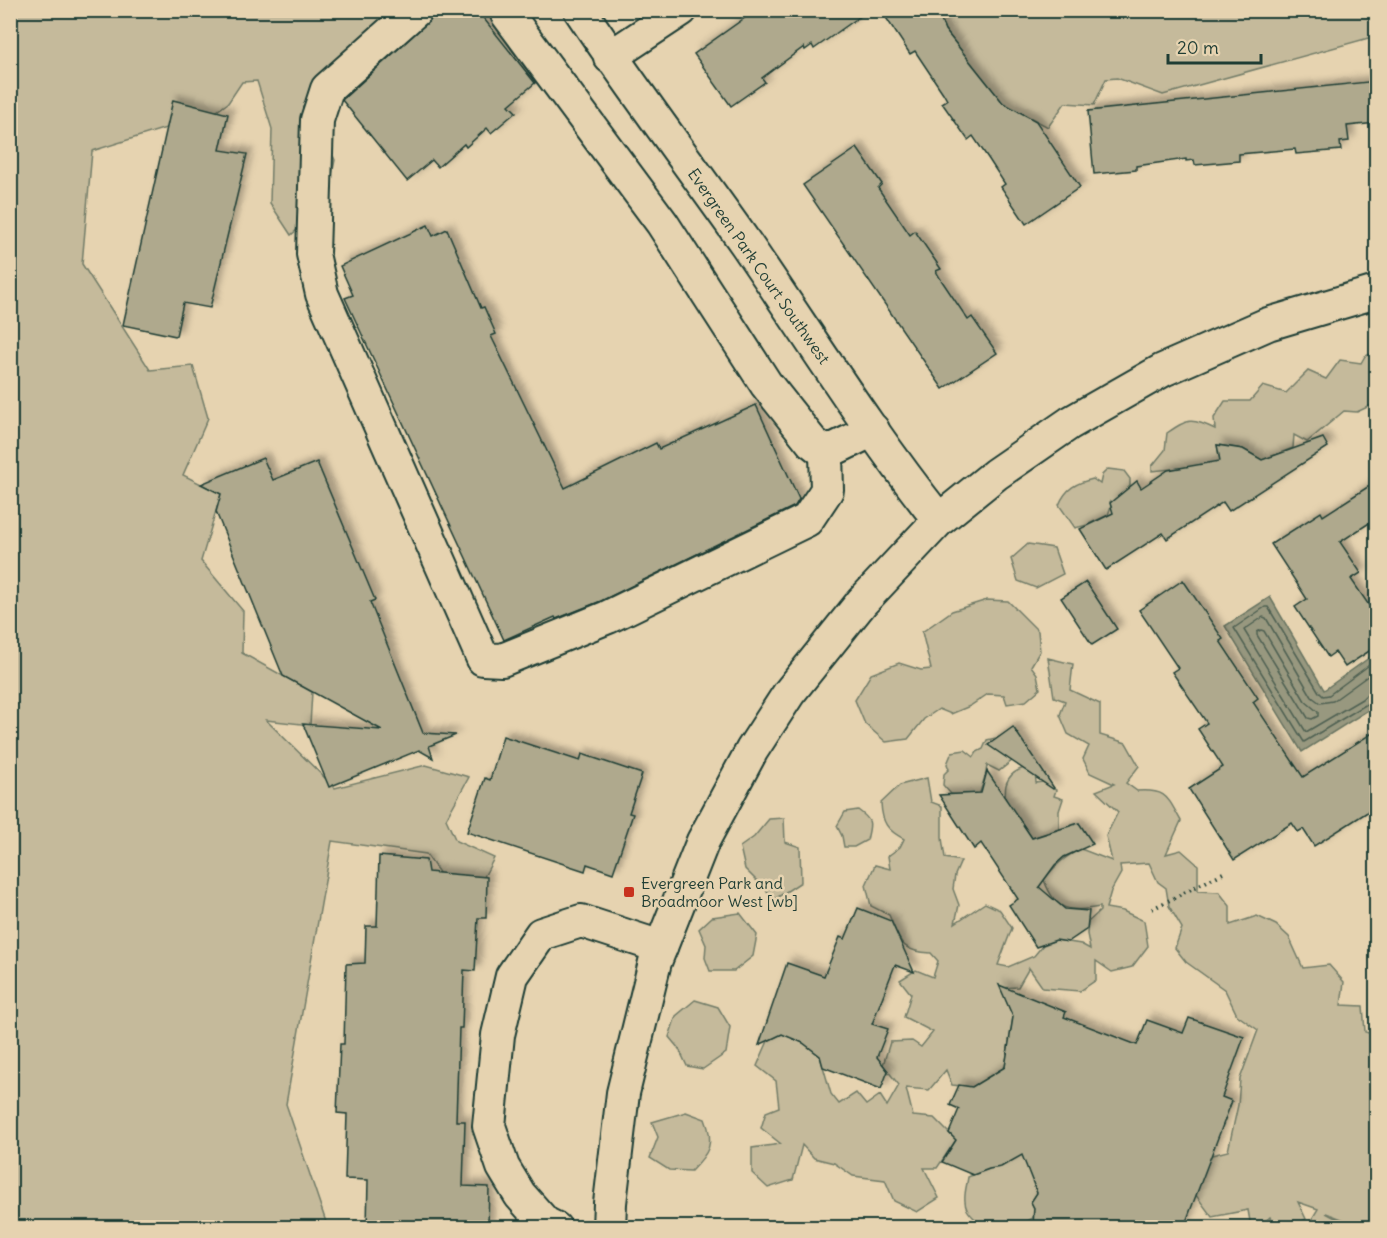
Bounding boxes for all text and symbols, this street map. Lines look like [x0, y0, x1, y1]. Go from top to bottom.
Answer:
scale bar [1168, 27, 1261, 65]
text: 20 m [1177, 36, 1219, 59]
street label: Evergreen Park Court Southwest [684, 164, 835, 368]
place label: Evergreen Park and Broadmoor West [wb] [641, 873, 798, 911]
marker: Evergreen Park and Broadmoor West [wb] [622, 885, 636, 899]

